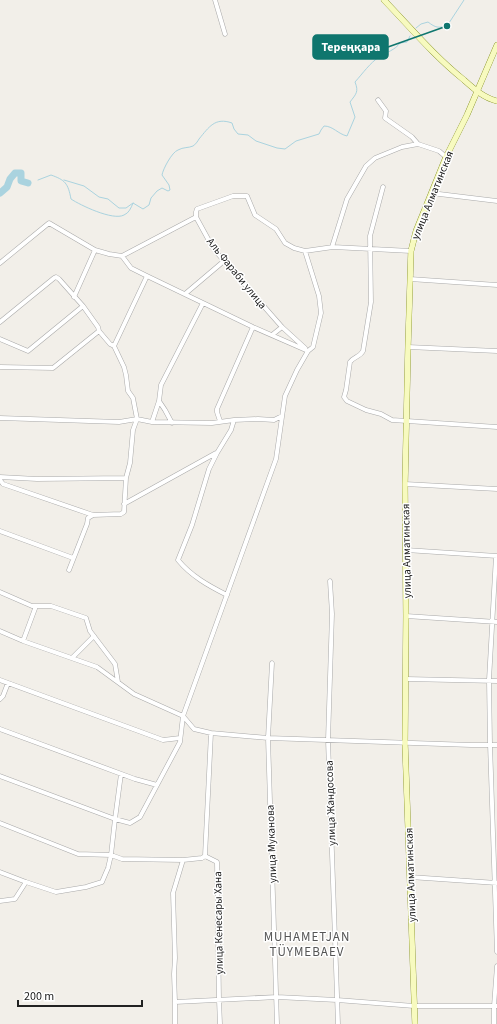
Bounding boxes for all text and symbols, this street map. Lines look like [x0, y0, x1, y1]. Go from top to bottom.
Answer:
callout: Тереңқара [313, 35, 388, 59]
text: Тереңқара [322, 39, 380, 56]
street label: улица Алматинская [408, 149, 457, 242]
street label: Аль Фараби улица [203, 234, 270, 312]
street label: улица Алматинская [398, 504, 415, 598]
street label: улица Жандосова [322, 760, 339, 846]
street label: улица Муканова [263, 805, 280, 883]
street label: улица Алматинская [401, 828, 420, 922]
street label: улица Кенесары Хана [210, 871, 227, 975]
district label: MUHAMETJAN TÜYMEBAEV [264, 928, 350, 961]
scale bar [18, 982, 142, 1008]
text: 200 m [24, 988, 54, 1005]

